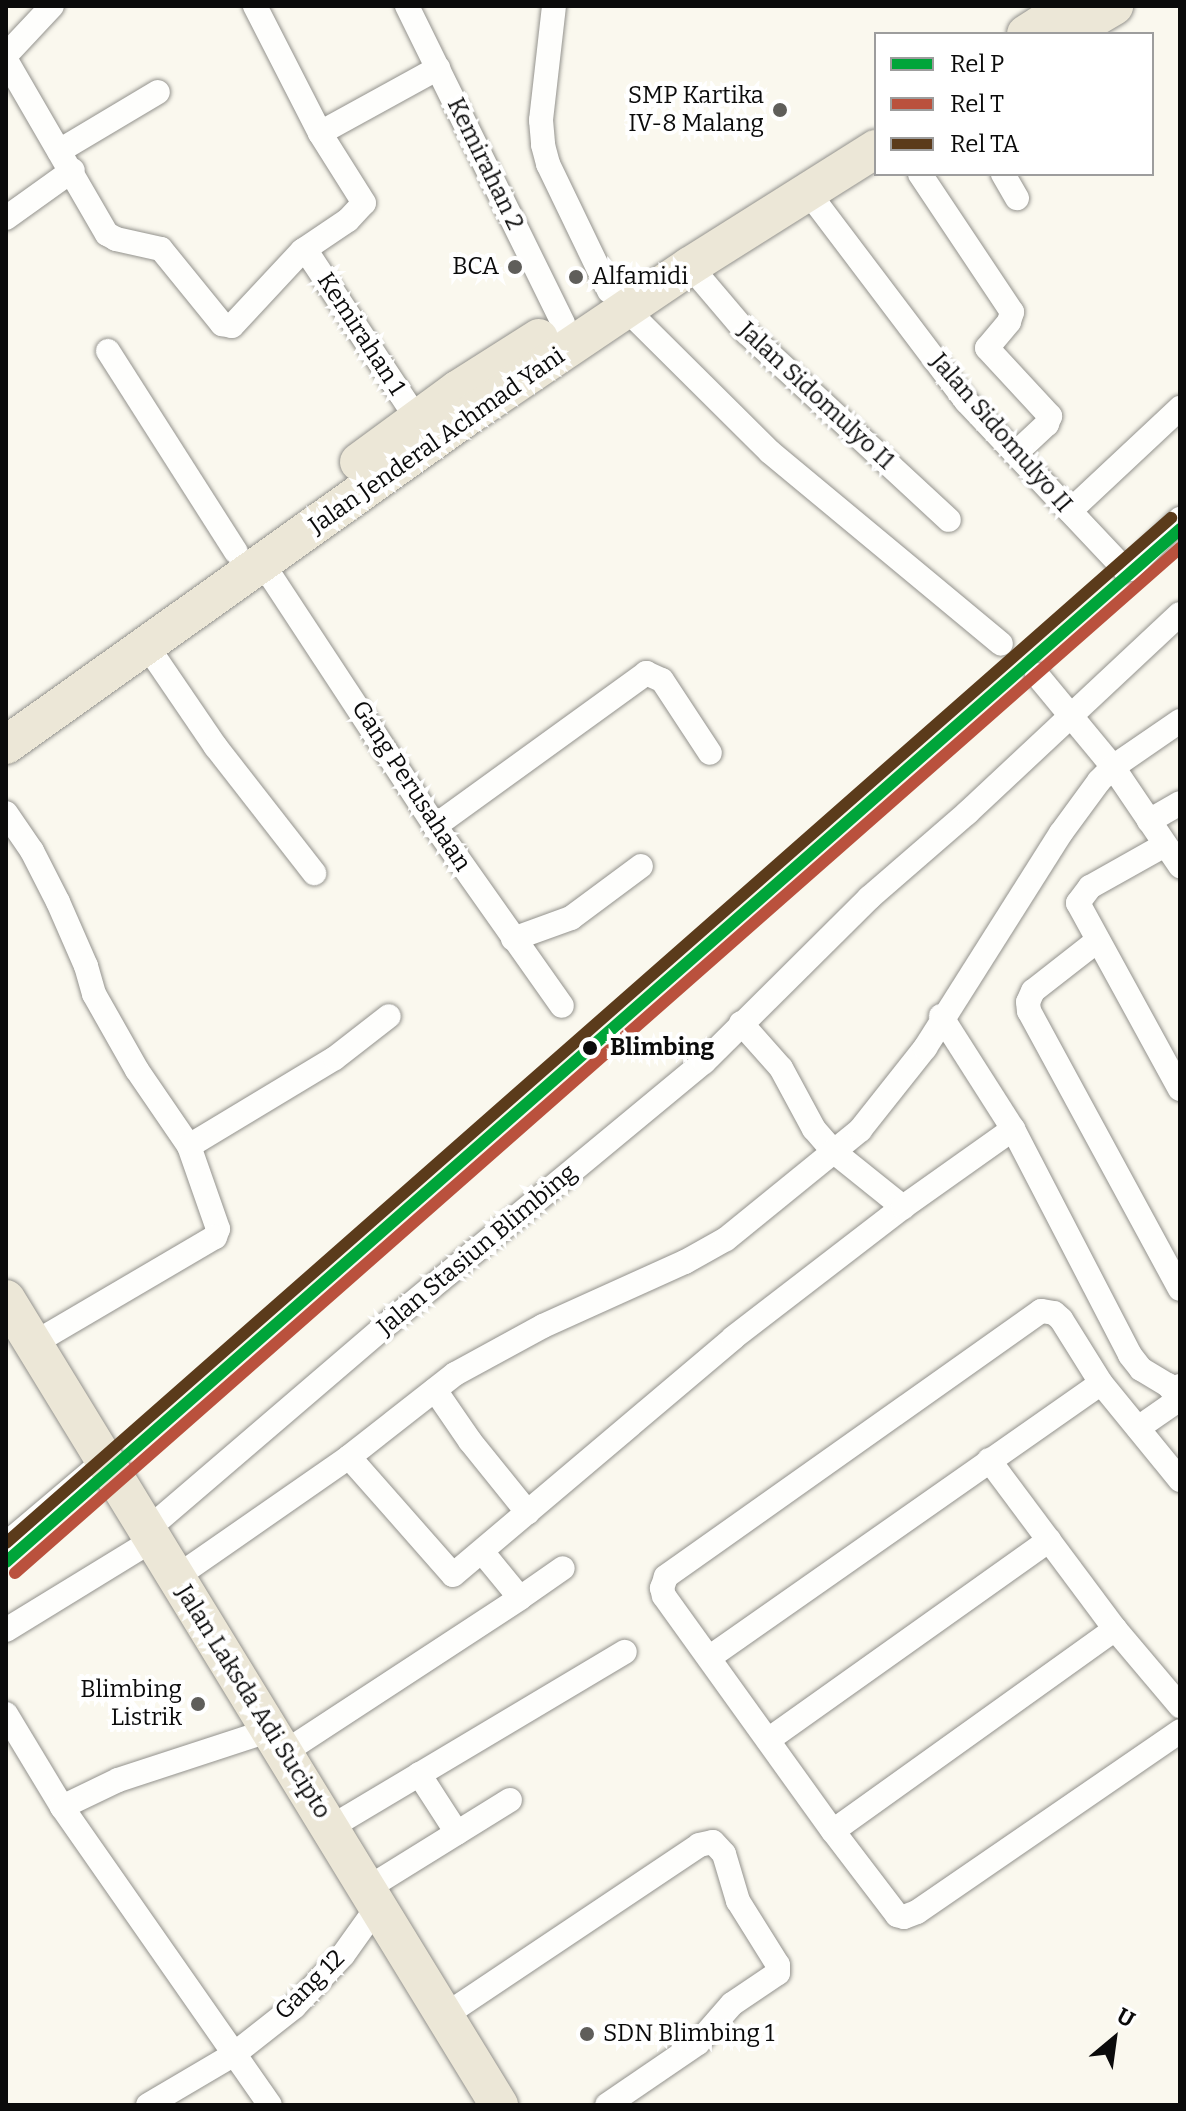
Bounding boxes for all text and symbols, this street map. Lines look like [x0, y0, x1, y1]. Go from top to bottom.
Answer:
legend [874, 32, 1154, 176]
text: Rel P [950, 50, 1004, 78]
place label: SMP Kartika IV-8 Malang [628, 82, 764, 138]
text: Rel T [950, 90, 1004, 118]
street label: Kemirahan 2 [441, 93, 529, 235]
marker: SMP Kartika IV-8 Malang [771, 101, 789, 119]
text: Rel TA [950, 130, 1019, 158]
place label: BCA [452, 253, 499, 281]
marker: BCA [506, 258, 524, 276]
place label: Alfamidi [592, 263, 688, 291]
street label: Kemirahan 1 [311, 267, 411, 401]
marker: Alfamidi [567, 268, 585, 286]
street label: Jalan Sidomulyo I1 [732, 316, 900, 476]
street label: Jalan Jenderal Achmad Yani [304, 342, 570, 540]
street label: Jalan Sidomulyo II [924, 348, 1078, 518]
street label: Gang Perusahaan [345, 695, 477, 877]
place label: Blimbing [610, 1034, 714, 1062]
marker: Blimbing [577, 1035, 603, 1061]
street label: Jalan Stasiun Blimbing [372, 1158, 582, 1342]
street label: Jalan Laksda Adi Sucipto [169, 1580, 337, 1824]
place label: Blimbing Listrik [80, 1676, 182, 1732]
marker: Blimbing Listrik [189, 1695, 207, 1713]
street label: Gang 12 [269, 1944, 351, 2026]
north arrow [1074, 1999, 1154, 2079]
text: U [1112, 2002, 1140, 2033]
place label: SDN Blimbing 1 [603, 2020, 774, 2048]
marker: SDN Blimbing 1 [578, 2025, 596, 2043]

